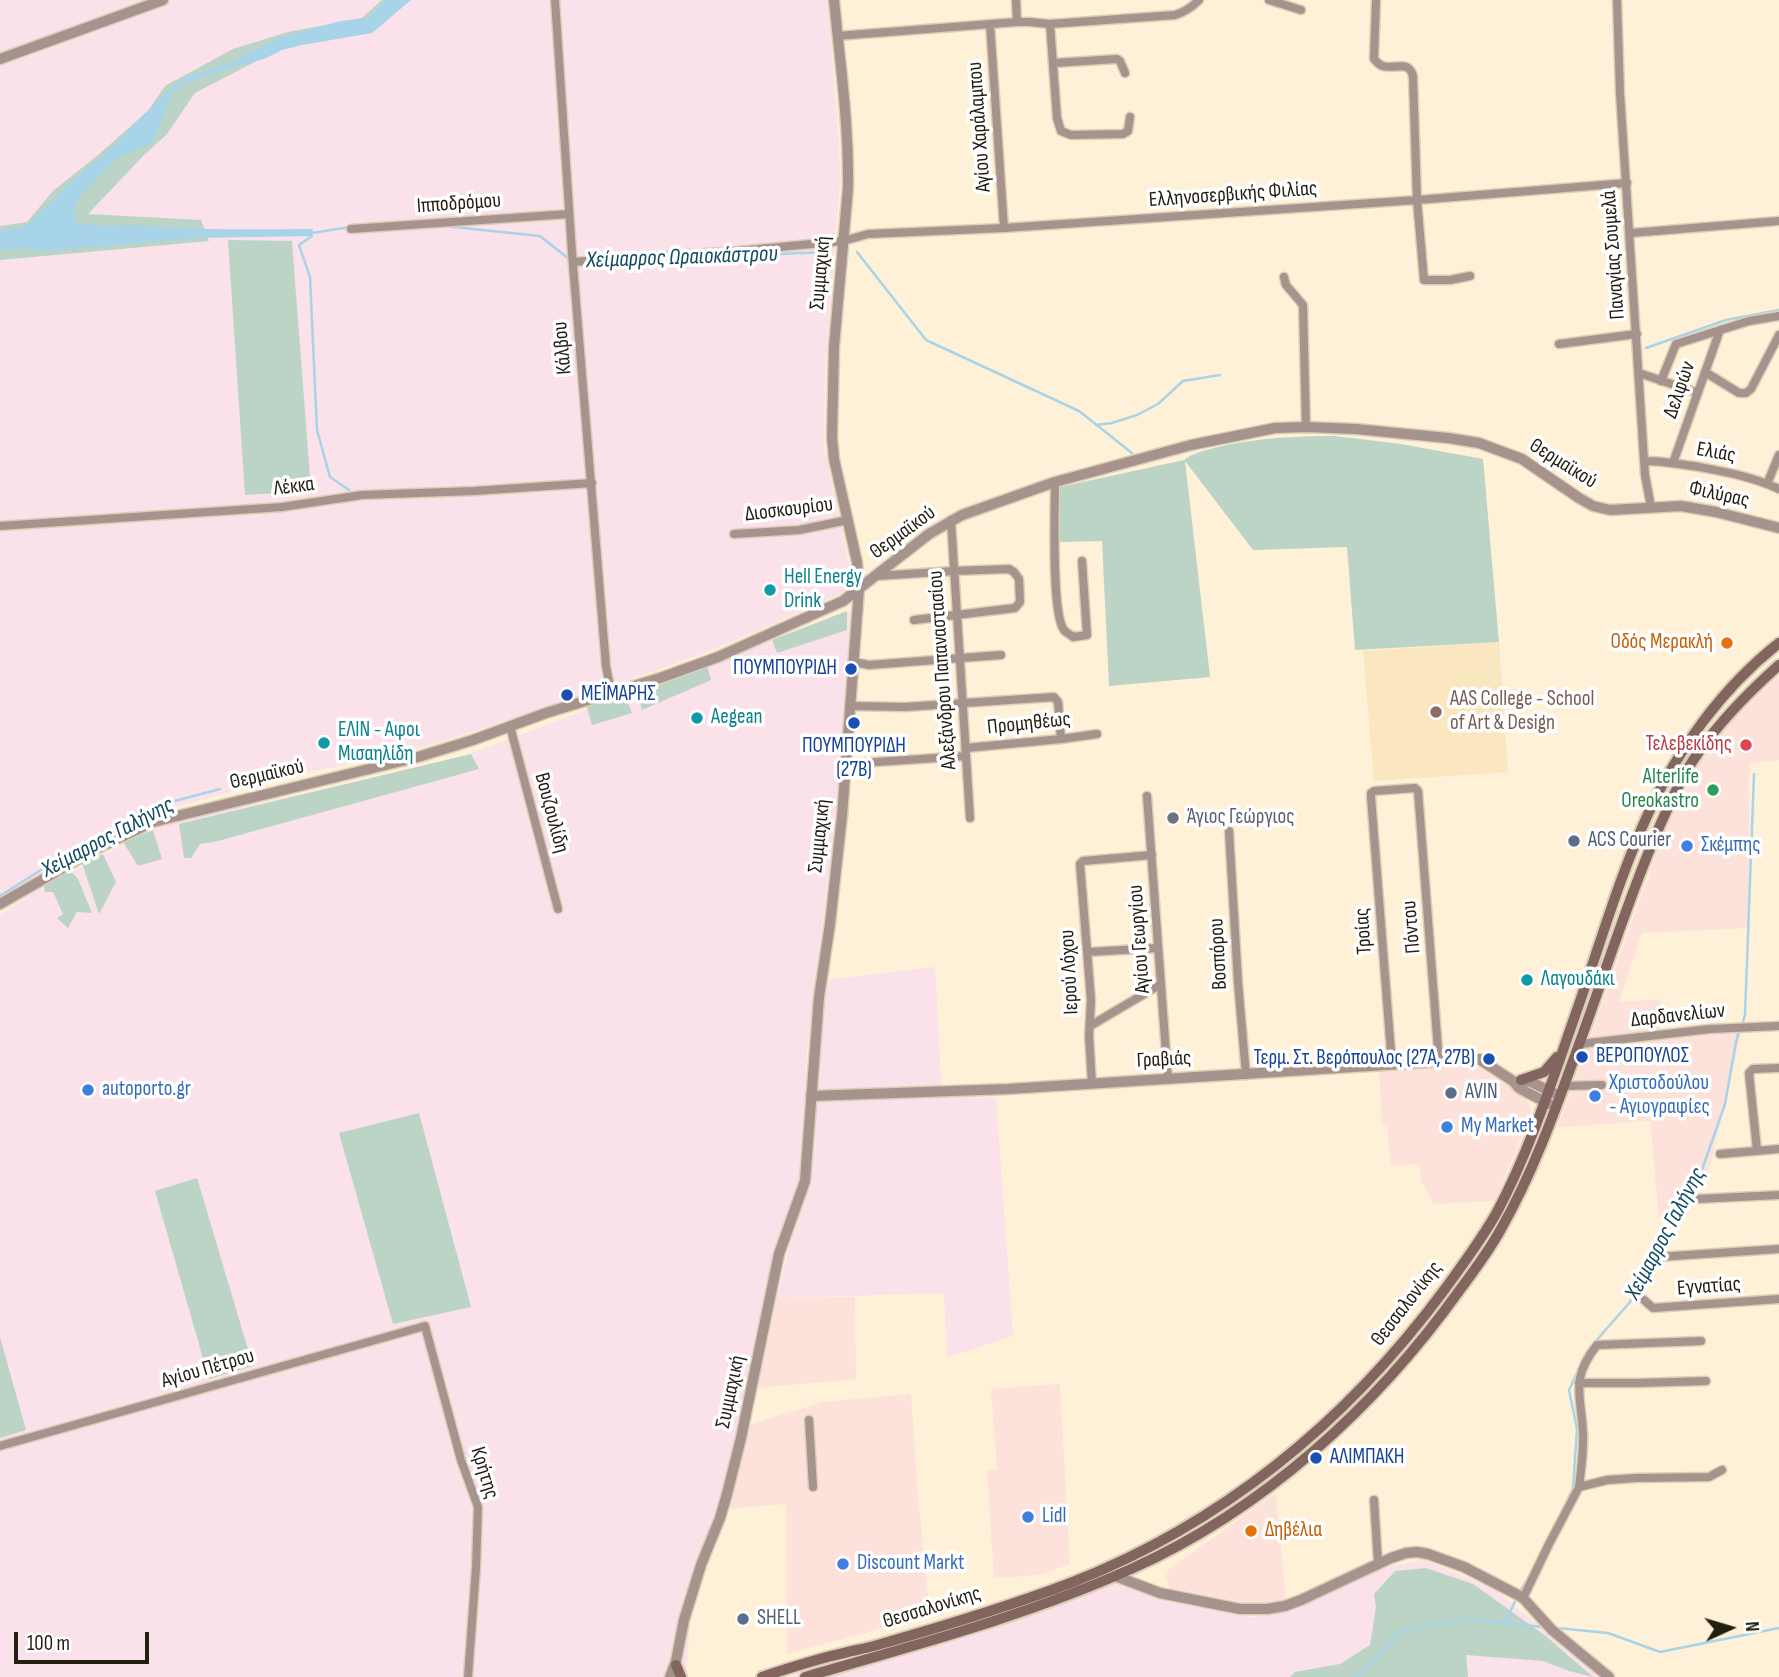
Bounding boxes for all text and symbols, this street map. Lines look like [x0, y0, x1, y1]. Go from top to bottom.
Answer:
street label: Αγίου Χαράλαμπου [963, 61, 997, 193]
street label: Ελληνοσερβικής Φιλίας [1148, 177, 1318, 213]
street label: Ιπποδρόμου [416, 188, 502, 220]
street label: Παναγίας Σουμελά [1597, 190, 1631, 320]
street label: Συμμαχική [805, 235, 837, 311]
water label: Χείμαρρος Ωραιοκάστρου [586, 241, 778, 275]
street label: Κάλβου [548, 320, 578, 376]
street label: Δελφών [1659, 358, 1701, 422]
street label: Θερμαϊκού [1524, 433, 1602, 495]
street label: Ελιάς [1694, 437, 1738, 469]
street label: Λέκκα [272, 472, 316, 502]
street label: Φιλύρας [1686, 476, 1752, 514]
street label: Διοσκουρίου [743, 492, 835, 528]
street label: Θερμαϊκού [865, 501, 941, 565]
place label: Hell Energy Drink [784, 565, 862, 615]
street label: Αλεξάνδρου Παπαναστασίου [923, 570, 963, 770]
marker: Hell Energy Drink [762, 582, 778, 598]
place label: Οδός Μερακλή [1611, 630, 1713, 656]
marker: Οδός Μερακλή [1719, 635, 1735, 651]
place label: ΠΟΥΜΠΟΥΡΙΔΗ [733, 656, 837, 682]
marker: ΠΟΥΜΠΟΥΡΙΔΗ [843, 661, 859, 677]
place label: ΜΕΪΜΑΡΗΣ [581, 682, 656, 708]
marker: ΜΕΪΜΑΡΗΣ [559, 687, 575, 703]
place label: AAS College - School of Art & Design [1450, 687, 1594, 737]
marker: AAS College - School of Art & Design [1428, 704, 1444, 720]
place label: Aegean [711, 705, 763, 731]
street label: Προμηθέως [986, 707, 1072, 741]
marker: Aegean [689, 710, 705, 726]
marker: ΠΟΥΜΠΟΥΡΙΔΗ (27Β) [846, 715, 862, 731]
place label: ΕΛΙΝ - Αφοι Μισαηλίδη [338, 718, 420, 768]
place label: Τελεβεκίδης [1645, 732, 1732, 758]
place label: ΠΟΥΜΠΟΥΡΙΔΗ (27Β) [802, 734, 906, 784]
marker: ΕΛΙΝ - Αφοι Μισαηλίδη [316, 735, 332, 751]
marker: Τελεβεκίδης [1738, 737, 1754, 753]
street label: Θερμαϊκού [228, 754, 306, 796]
place label: Alterlife Oreokastro [1621, 765, 1699, 815]
street label: Βουζουλίδη [528, 770, 574, 856]
marker: Alterlife Oreokastro [1705, 782, 1721, 798]
water label: Χείμαρρος Γαλήνης [37, 792, 179, 884]
street label: Συμμαχική [804, 798, 836, 874]
place label: Άγιος Γεώργιος [1187, 805, 1295, 831]
marker: Άγιος Γεώργιος [1165, 810, 1181, 826]
place label: ACS Courier [1588, 828, 1671, 854]
marker: ACS Courier [1566, 833, 1582, 849]
place label: Σκέμπης [1701, 833, 1760, 859]
marker: Σκέμπης [1679, 838, 1695, 854]
street label: Αγίου Γεωργίου [1124, 884, 1156, 994]
street label: Πόντου [1397, 900, 1427, 954]
street label: Τροίας [1350, 907, 1378, 955]
street label: Βοσπόρου [1205, 918, 1233, 990]
street label: Ιερού Λόχου [1055, 929, 1085, 1015]
place label: Λαγουδάκι [1541, 967, 1615, 993]
marker: Λαγουδάκι [1519, 972, 1535, 988]
street label: Δαρδανελίων [1630, 999, 1726, 1033]
place label: ΒΕΡΟΠΟΥΛΟΣ [1596, 1044, 1689, 1070]
street label: Γραβιάς [1136, 1046, 1192, 1074]
place label: Τερμ. Στ. Βερόπουλος (27Α, 27Β) [1253, 1046, 1475, 1072]
marker: ΒΕΡΟΠΟΥΛΟΣ [1574, 1049, 1590, 1065]
marker: Τερμ. Στ. Βερόπουλος (27Α, 27Β) [1481, 1051, 1497, 1067]
place label: Χριστοδούλου - Αγιογραφίες [1609, 1071, 1710, 1121]
place label: autoporto.gr [102, 1077, 191, 1103]
place label: AVIN [1465, 1080, 1498, 1106]
marker: autoporto.gr [80, 1082, 96, 1098]
marker: AVIN [1443, 1085, 1459, 1101]
marker: Χριστοδούλου - Αγιογραφίες [1587, 1088, 1603, 1104]
place label: My Market [1461, 1114, 1534, 1140]
marker: My Market [1439, 1119, 1455, 1135]
water label: Χείμαρρος Γαλήνης [1620, 1163, 1712, 1305]
street label: Θεσσαλονίκης [1366, 1256, 1448, 1352]
street label: Εγνατίας [1676, 1272, 1742, 1302]
street label: Αγίου Πέτρου [159, 1344, 257, 1394]
street label: Συμμαχική [711, 1353, 751, 1431]
street label: Κρήτης [464, 1444, 504, 1502]
place label: ΑΛΙΜΠΑΚΗ [1330, 1445, 1404, 1471]
marker: ΑΛΙΜΠΑΚΗ [1308, 1450, 1324, 1466]
place label: Lidl [1042, 1504, 1066, 1530]
marker: Lidl [1020, 1509, 1036, 1525]
place label: Δηβέλια [1265, 1518, 1322, 1544]
marker: Δηβέλια [1243, 1523, 1259, 1539]
place label: Discount Markt [857, 1551, 964, 1577]
marker: Discount Markt [835, 1556, 851, 1572]
street label: Θεσσαλονίκης [880, 1581, 984, 1635]
north arrow [1695, 1593, 1765, 1663]
place label: SHELL [757, 1606, 801, 1632]
marker: SHELL [735, 1611, 751, 1627]
scale bar [18, 1618, 152, 1662]
text: N [1740, 1621, 1763, 1632]
text: 100 m [27, 1631, 70, 1656]

